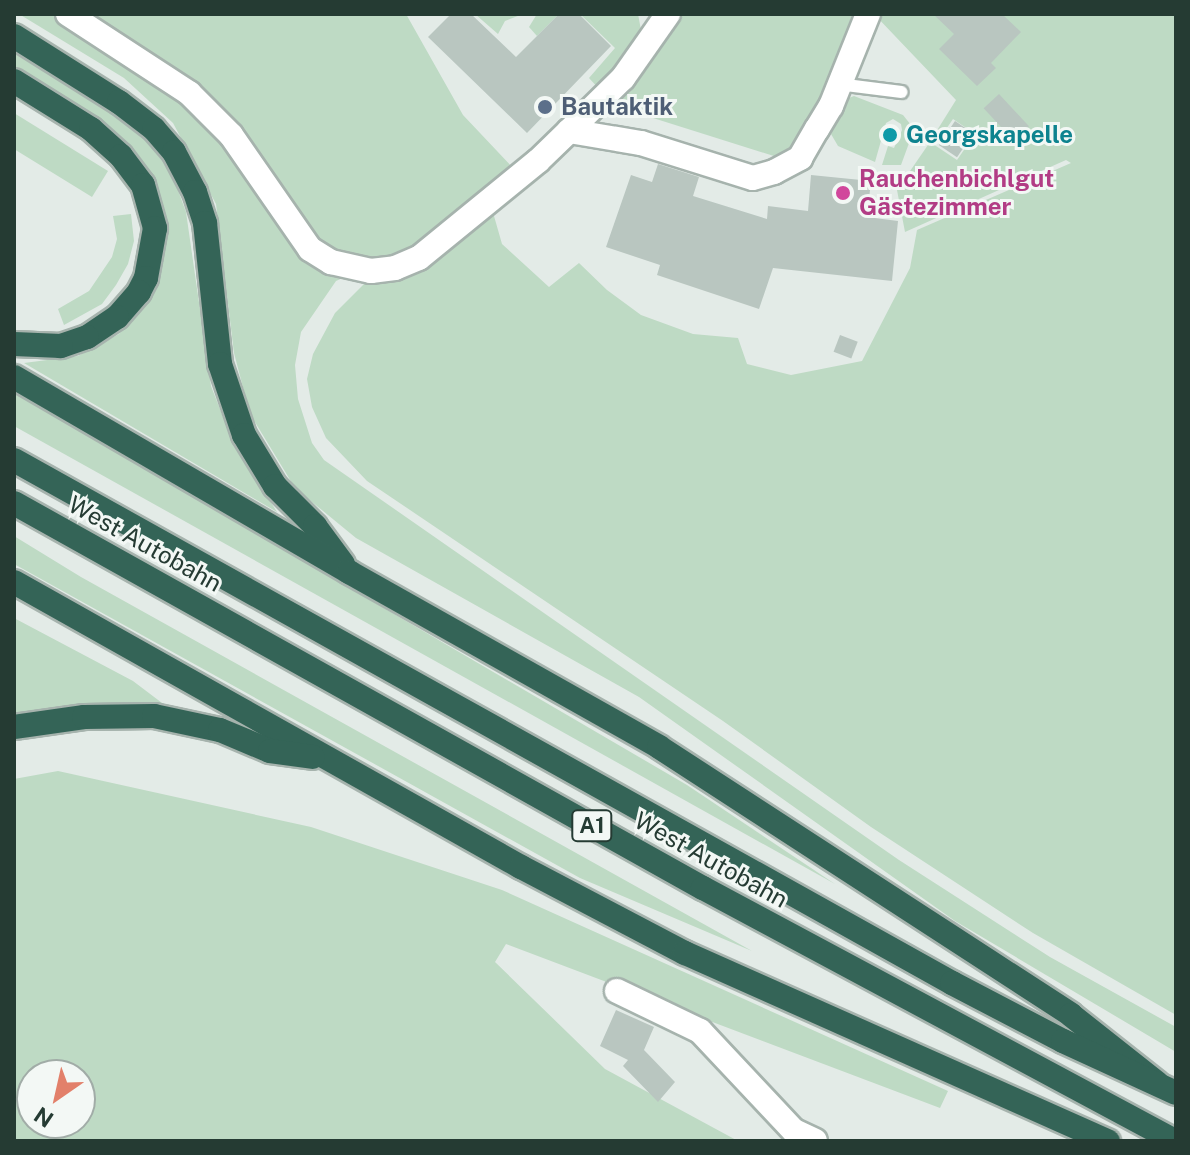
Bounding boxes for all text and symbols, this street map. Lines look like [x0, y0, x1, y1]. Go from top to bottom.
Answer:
place label: Bautaktik [561, 93, 673, 121]
marker: Bautaktik [536, 98, 554, 116]
place label: Georgskapelle [906, 121, 1073, 149]
marker: Georgskapelle [881, 126, 899, 144]
place label: Rauchenbichlgut Gästezimmer [859, 165, 1054, 221]
marker: Rauchenbichlgut Gästezimmer [834, 184, 852, 202]
street label: West Autobahn [63, 490, 227, 598]
street label: West Autobahn [629, 806, 793, 914]
road number: A1 [570, 808, 614, 844]
north arrow [16, 1059, 96, 1139]
text: N [29, 1102, 58, 1133]

